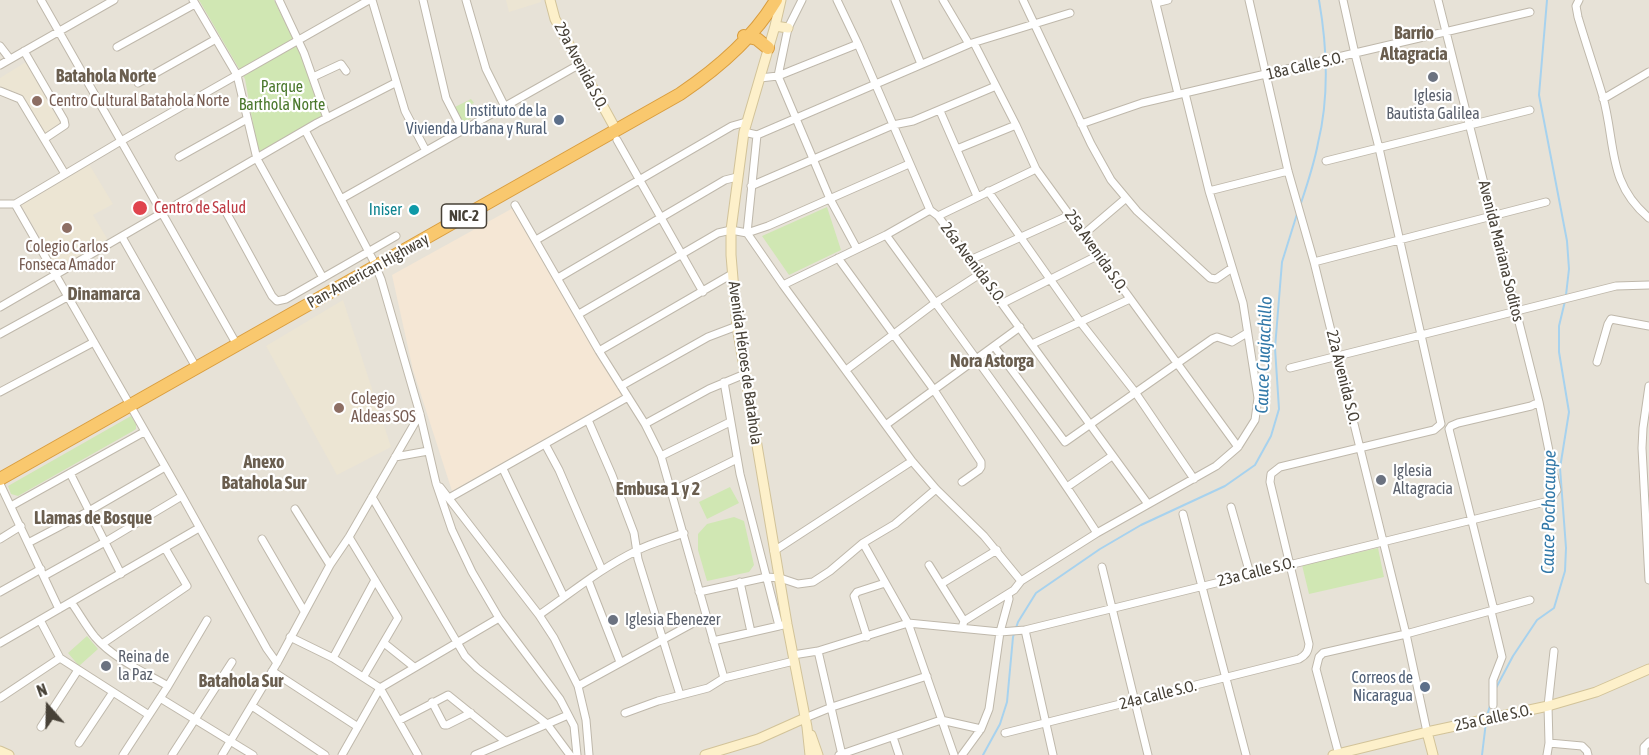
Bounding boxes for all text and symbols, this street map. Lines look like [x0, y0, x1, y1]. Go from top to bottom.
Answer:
street label: 29a Avenida S.O. [550, 19, 612, 113]
district label: Barrio Altagracia [1380, 22, 1448, 64]
street label: 18a Calle S.O. [1265, 48, 1345, 84]
district label: Batahola Norte [56, 65, 156, 87]
marker: Iglesia Bautista Galilea [1426, 70, 1440, 84]
park label: Parque Barthola Norte [239, 77, 325, 115]
place label: Iglesia Bautista Galilea [1386, 86, 1480, 124]
place label: Centro Cultural Batahola Norte [49, 91, 229, 111]
marker: Centro Cultural Batahola Norte [30, 94, 44, 108]
place label: Instituto de la Vivienda Urbana y Rural [406, 101, 547, 139]
marker: Instituto de la Vivienda Urbana y Rural [552, 113, 566, 127]
street label: Avenida Mariana Soditos [1474, 178, 1528, 324]
place label: Centro de Salud [154, 198, 246, 218]
marker: Centro de Salud [131, 199, 149, 217]
place label: Iniser [369, 200, 402, 220]
marker: Iniser [407, 203, 421, 217]
road number: NIC-2 [442, 204, 486, 228]
street label: 25a Avenida S.O. [1061, 206, 1131, 296]
street label: 26a Avenida S.O. [936, 219, 1010, 307]
marker: Colegio Carlos Fonseca Amador [60, 221, 74, 235]
street label: Pan-American Highway [304, 230, 432, 312]
place label: Colegio Carlos Fonseca Amador [19, 237, 115, 275]
street label: Avenida Héroes de Batahola [724, 280, 766, 446]
district label: Dinamarca [68, 283, 140, 305]
water label: Cauce Cuajachillo [1251, 296, 1277, 414]
street label: 22a Avenida S.O. [1322, 328, 1364, 426]
district label: Nora Astorga [950, 350, 1034, 372]
place label: Colegio Aldeas SOS [351, 389, 416, 427]
marker: Colegio Aldeas SOS [332, 401, 346, 415]
water label: Cauce Pochocuape [1537, 450, 1561, 574]
district label: Anexo Batahola Sur [222, 451, 306, 494]
place label: Iglesia Altagracia [1393, 461, 1453, 499]
marker: Iglesia Altagracia [1374, 473, 1388, 487]
district label: Embusa 1 y 2 [616, 478, 700, 500]
district label: Llamas de Bosque [34, 507, 152, 529]
street label: 23a Calle S.O. [1216, 553, 1296, 591]
place label: Iglesia Ebenezer [625, 610, 721, 630]
marker: Iglesia Ebenezer [606, 613, 620, 627]
place label: Reina de la Paz [118, 647, 169, 685]
marker: Reina de la Paz [99, 659, 113, 673]
place label: Correos de Nicaragua [1351, 668, 1413, 706]
district label: Batahola Sur [199, 670, 283, 692]
street label: 24a Calle S.O. [1118, 676, 1198, 714]
north arrow [18, 677, 78, 737]
text: N [34, 680, 49, 700]
marker: Correos de Nicaragua [1418, 680, 1432, 694]
street label: 25a Calle S.O. [1453, 700, 1533, 736]

